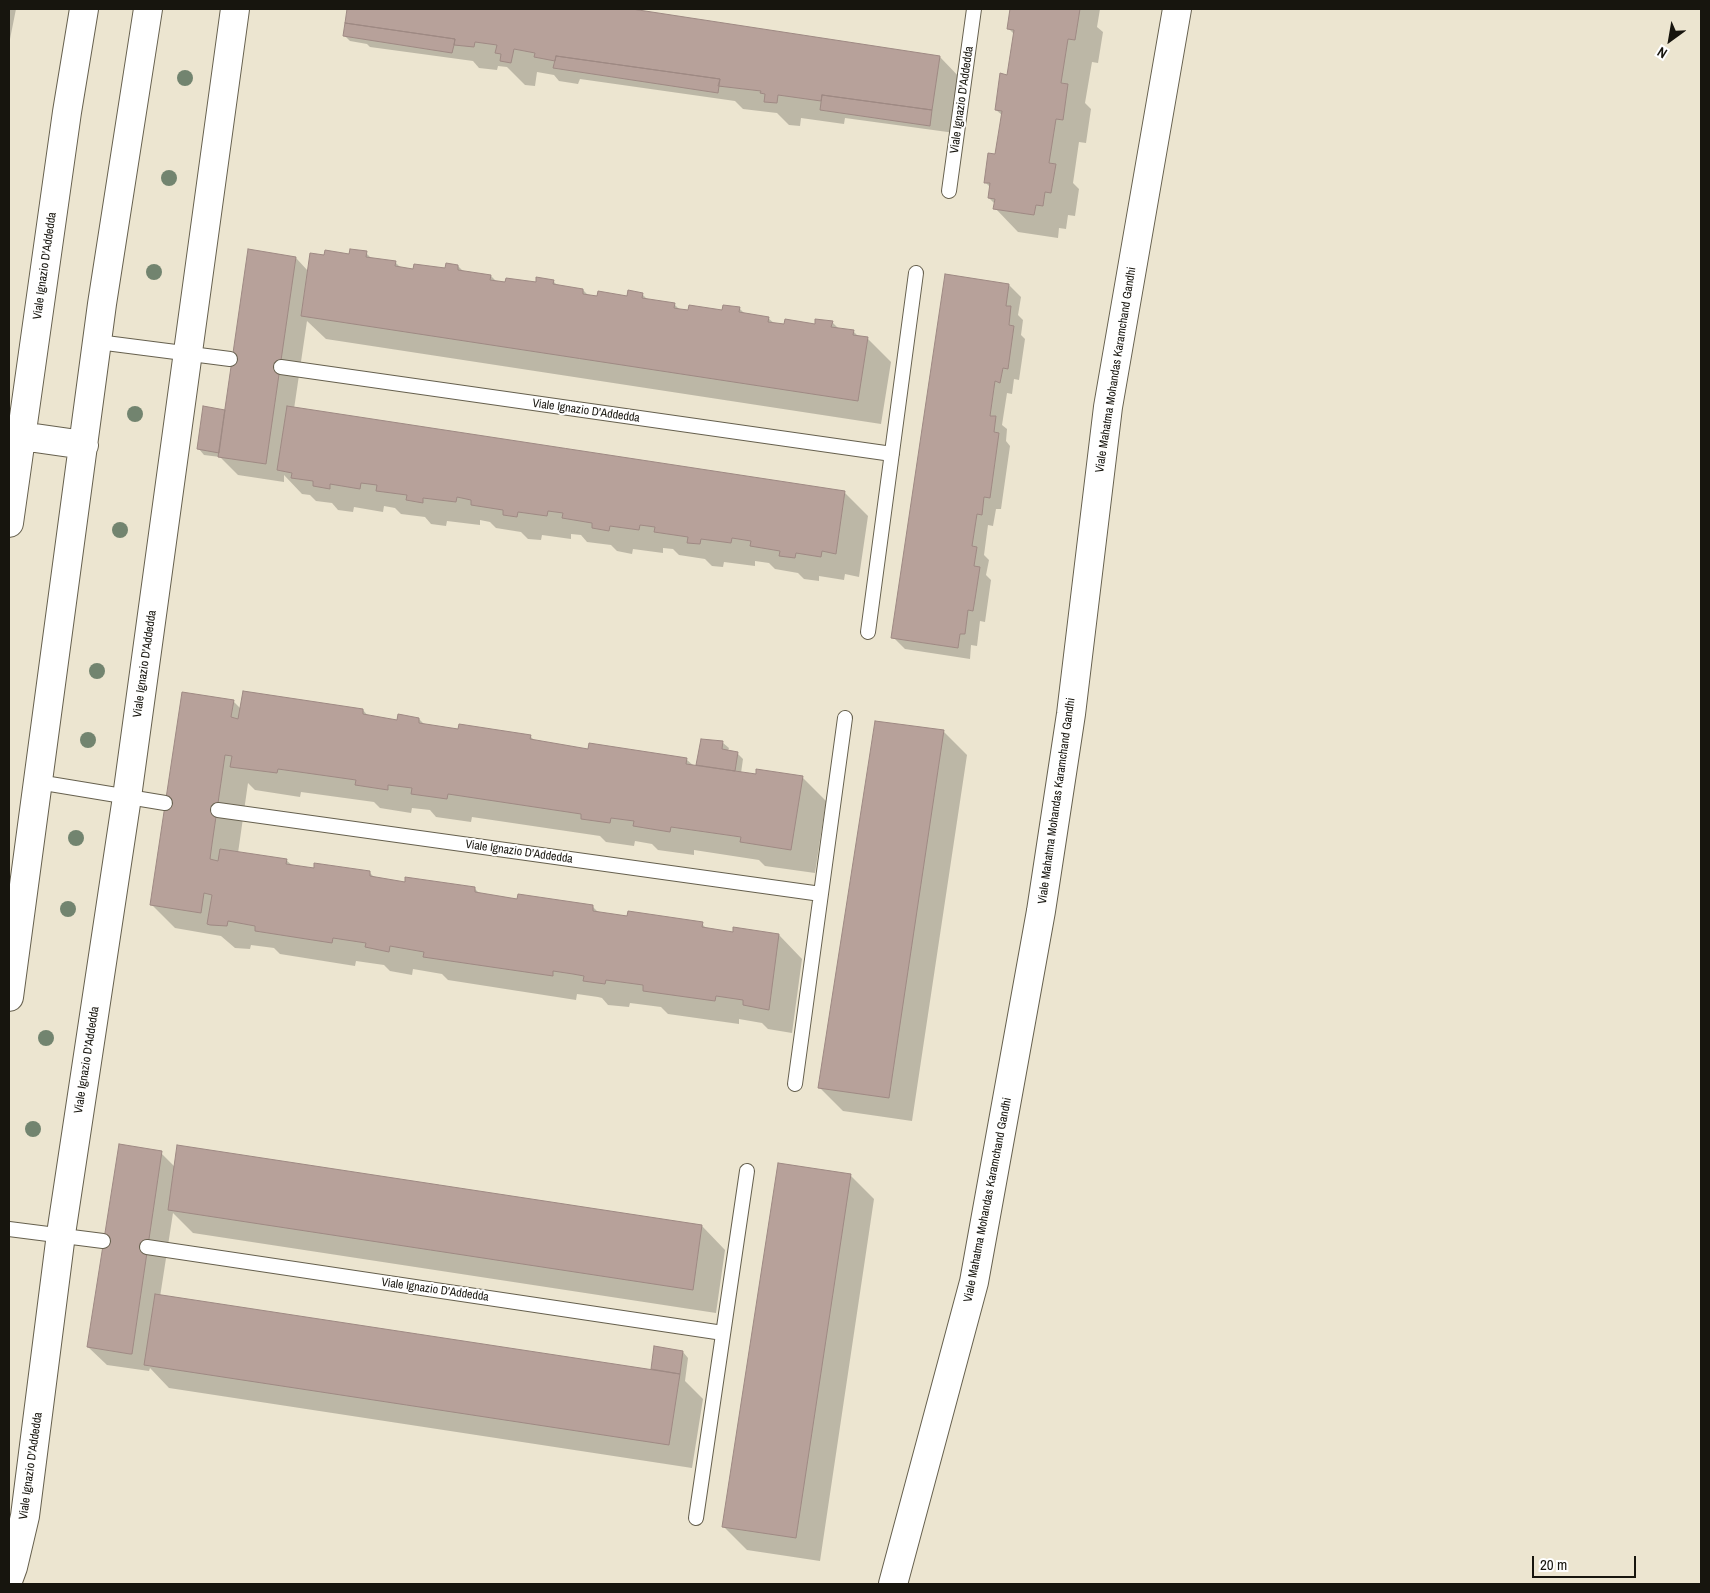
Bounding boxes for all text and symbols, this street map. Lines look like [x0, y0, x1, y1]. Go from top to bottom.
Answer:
north arrow [1645, 15, 1695, 65]
text: N [1654, 43, 1670, 63]
street label: Viale Ignazio D'Addedda [947, 45, 977, 155]
street label: Viale Ignazio D'Addedda [30, 211, 60, 321]
street label: Viale Mahatma Mohandas Karamchand Gandhi [1093, 266, 1139, 474]
street label: Viale Ignazio D'Addedda [531, 396, 641, 426]
street label: Viale Ignazio D'Addedda [130, 609, 160, 719]
street label: Viale Mahatma Mohandas Karamchand Gandhi [1035, 697, 1079, 905]
street label: Viale Ignazio D'Addedda [464, 837, 574, 867]
street label: Viale Ignazio D'Addedda [71, 1005, 103, 1115]
street label: Viale Mahatma Mohandas Karamchand Gandhi [961, 1096, 1015, 1304]
street label: Viale Ignazio D'Addedda [380, 1275, 490, 1305]
street label: Viale Ignazio D'Addedda [16, 1411, 46, 1521]
scale bar [1535, 1546, 1639, 1578]
text: 20 m [1540, 1554, 1567, 1575]

